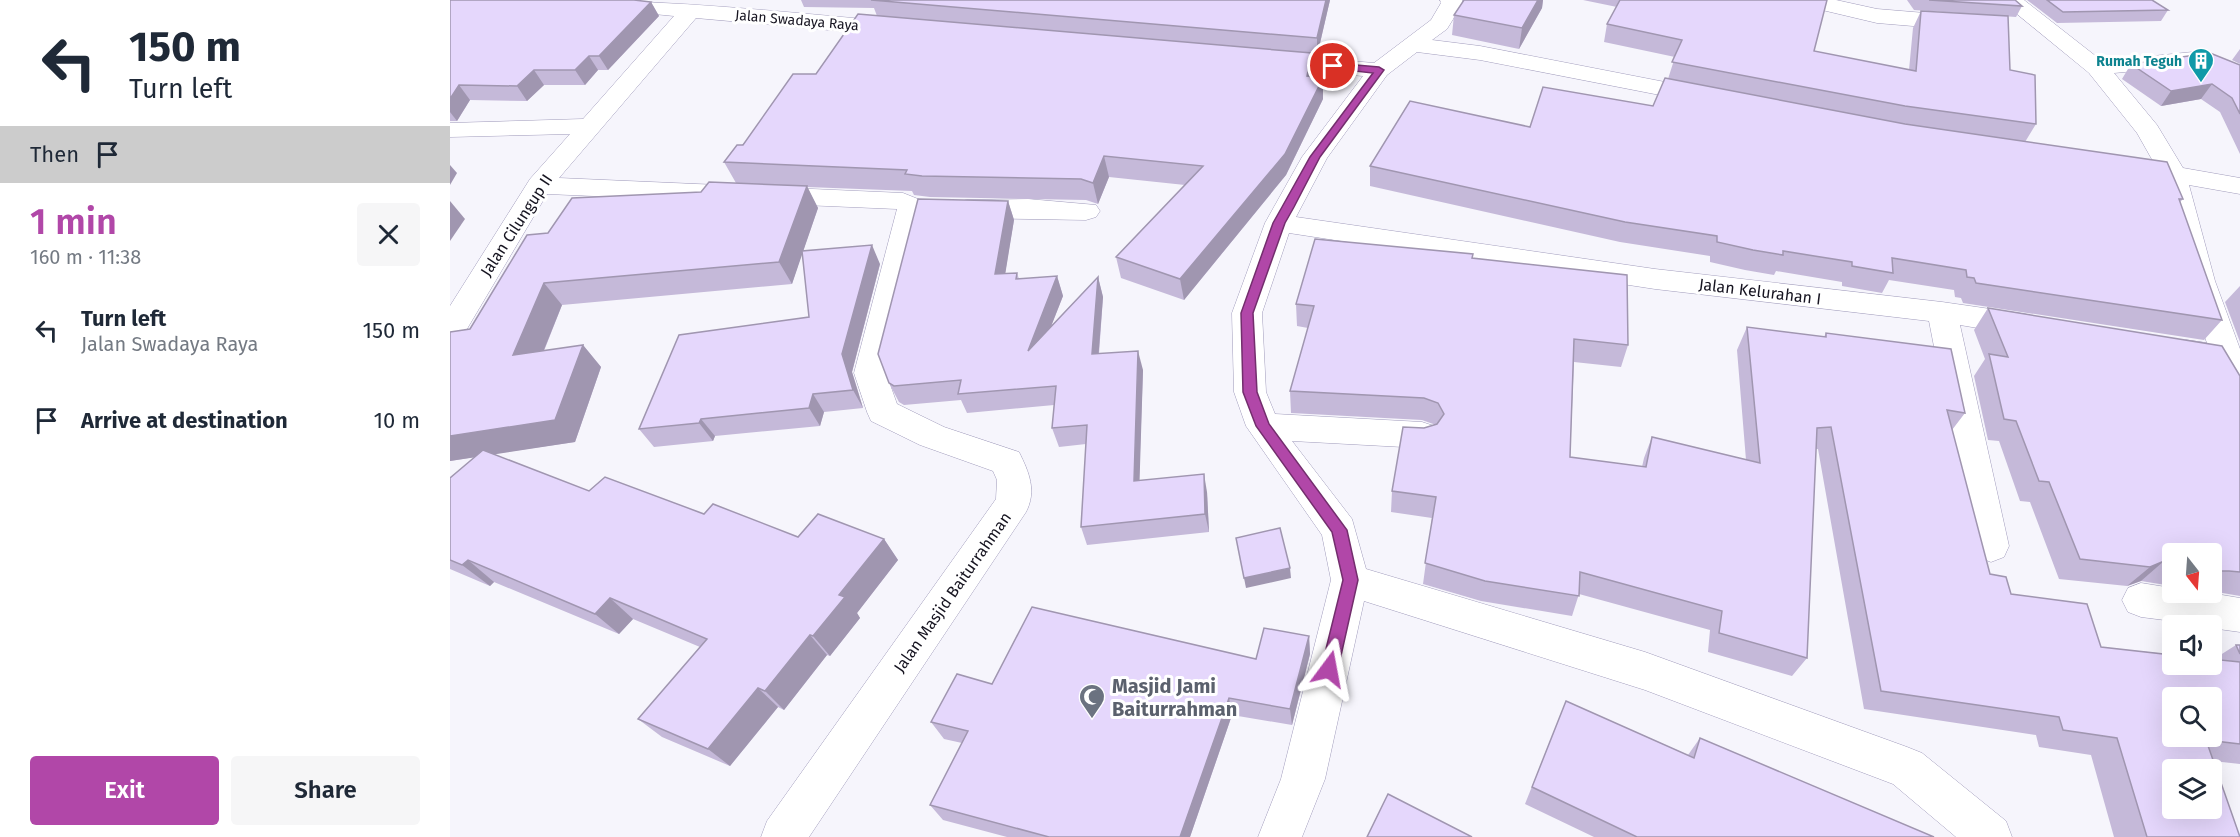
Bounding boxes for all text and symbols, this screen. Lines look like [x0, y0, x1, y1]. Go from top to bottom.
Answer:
street label: Jalan Swadaya Raya [734, 7, 860, 34]
text: 150 m [129, 22, 241, 72]
icon: left [30, 24, 108, 102]
pin [1307, 40, 1358, 91]
building icon: Rumah Teguh [2186, 46, 2216, 84]
icon: arrive [1316, 49, 1349, 82]
place label: Rumah Teguh [2096, 53, 2182, 70]
text: Turn left [129, 73, 232, 105]
icon: arrive [91, 138, 124, 171]
text: Then [30, 141, 79, 168]
street label: Jalan Cilungup II [476, 171, 556, 280]
text: 1 min [30, 200, 117, 244]
button: close [357, 203, 420, 266]
text: 160 m · 11:38 [30, 245, 141, 269]
street label: Jalan Kelurahan I [1698, 275, 1822, 308]
text: Turn left [81, 305, 166, 332]
icon: left [30, 314, 63, 347]
text: 150 m [362, 317, 420, 344]
text: Jalan Swadaya Raya [81, 332, 258, 356]
icon: arrive [30, 404, 63, 437]
text: Arrive at destination [81, 407, 288, 434]
text: 10 m [374, 407, 420, 434]
street label: Jalan Masjid Baiturrahman [890, 508, 1015, 676]
north arrow [2162, 543, 2222, 603]
map controls [2162, 543, 2222, 819]
button: sound [2162, 615, 2222, 675]
position arrow [1297, 637, 1361, 701]
place label: Masjid Jami Baiturrahman [1112, 674, 1237, 721]
mosque icon: Masjid Jami Baiturrahman [1077, 682, 1107, 720]
button: search [2162, 687, 2222, 747]
button: Exit [30, 756, 219, 825]
button: Share [231, 756, 420, 825]
button: layers [2162, 759, 2222, 819]

